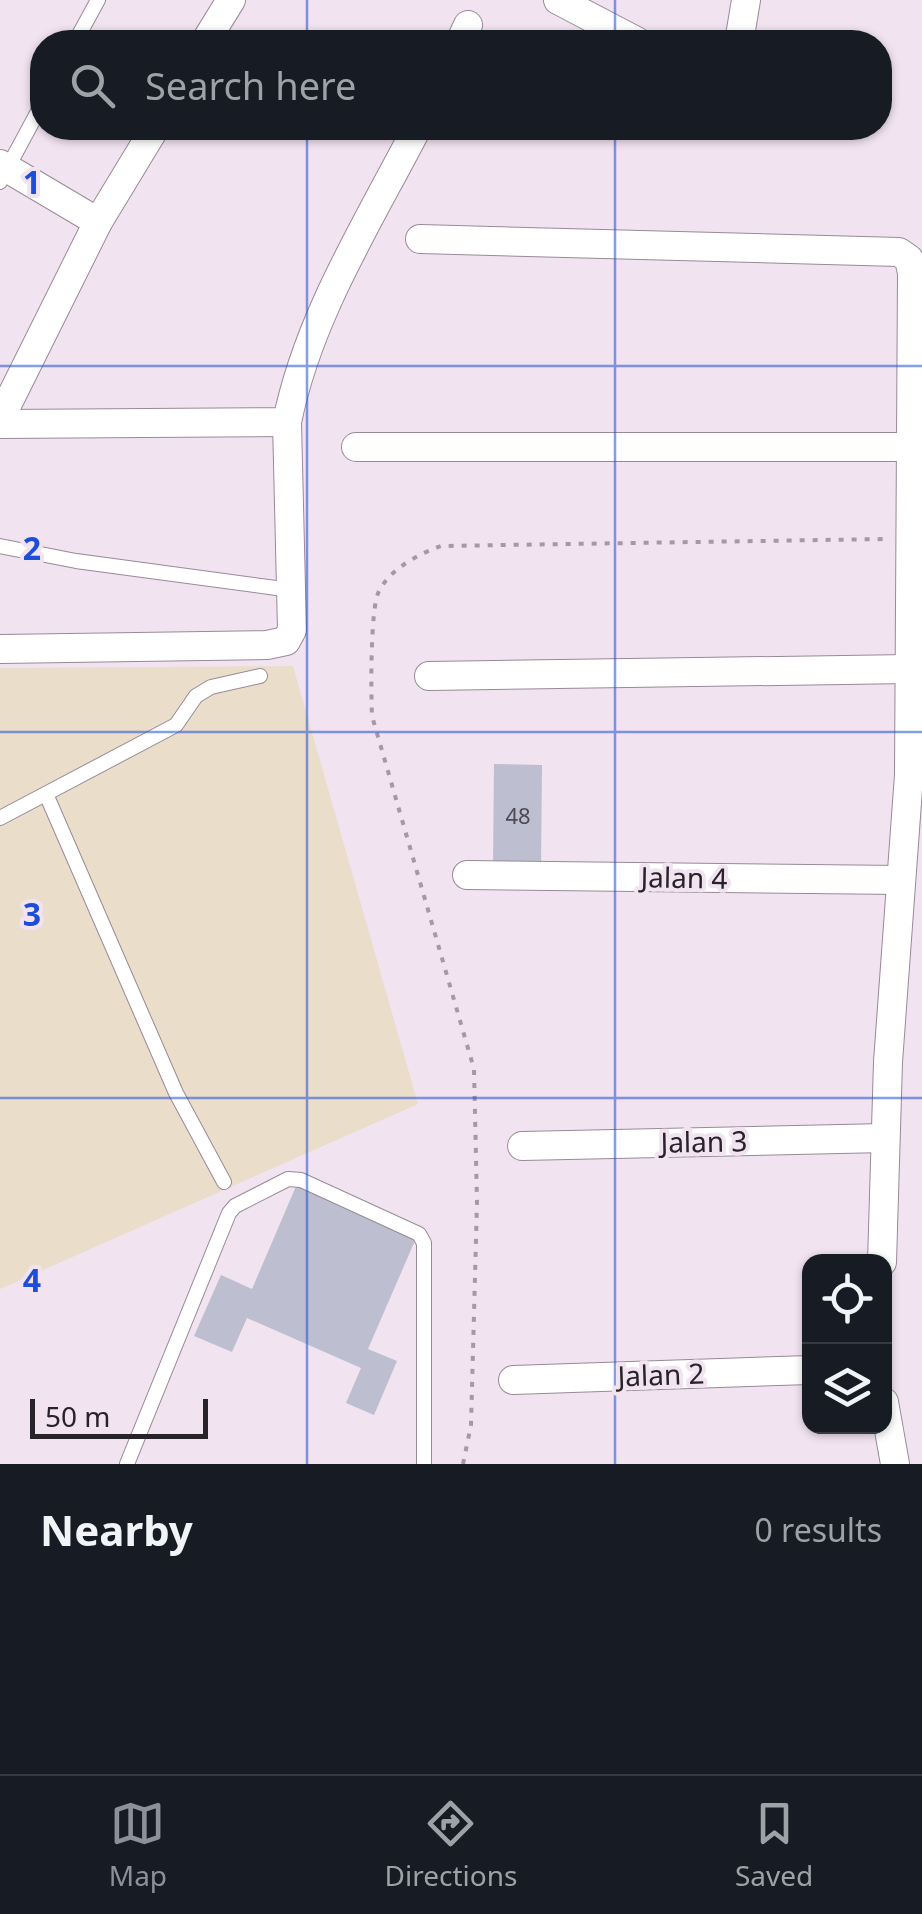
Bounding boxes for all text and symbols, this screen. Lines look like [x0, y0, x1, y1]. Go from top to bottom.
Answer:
search box [30, 30, 892, 140]
icon: search [65, 58, 120, 113]
text: Search here [145, 59, 356, 111]
text: 1 [23, 160, 41, 203]
text: 2 [23, 526, 41, 569]
house number: 48 [505, 800, 531, 830]
street label: Jalan 4 [637, 857, 728, 897]
text: 3 [23, 892, 41, 935]
street label: Jalan 3 [657, 1121, 748, 1161]
map controls [802, 1254, 892, 1434]
button: locate [802, 1254, 892, 1344]
text: 4 [23, 1258, 41, 1301]
button: layers [802, 1344, 892, 1434]
street label: Jalan 2 [614, 1353, 705, 1395]
scale bar [30, 1394, 208, 1438]
text: 50 m [45, 1397, 111, 1435]
text: Nearby [40, 1501, 193, 1558]
text: 0 results [755, 1508, 882, 1551]
tab: Map [109, 1796, 167, 1894]
tab: Directions [385, 1796, 517, 1894]
tab: Saved [735, 1796, 813, 1894]

